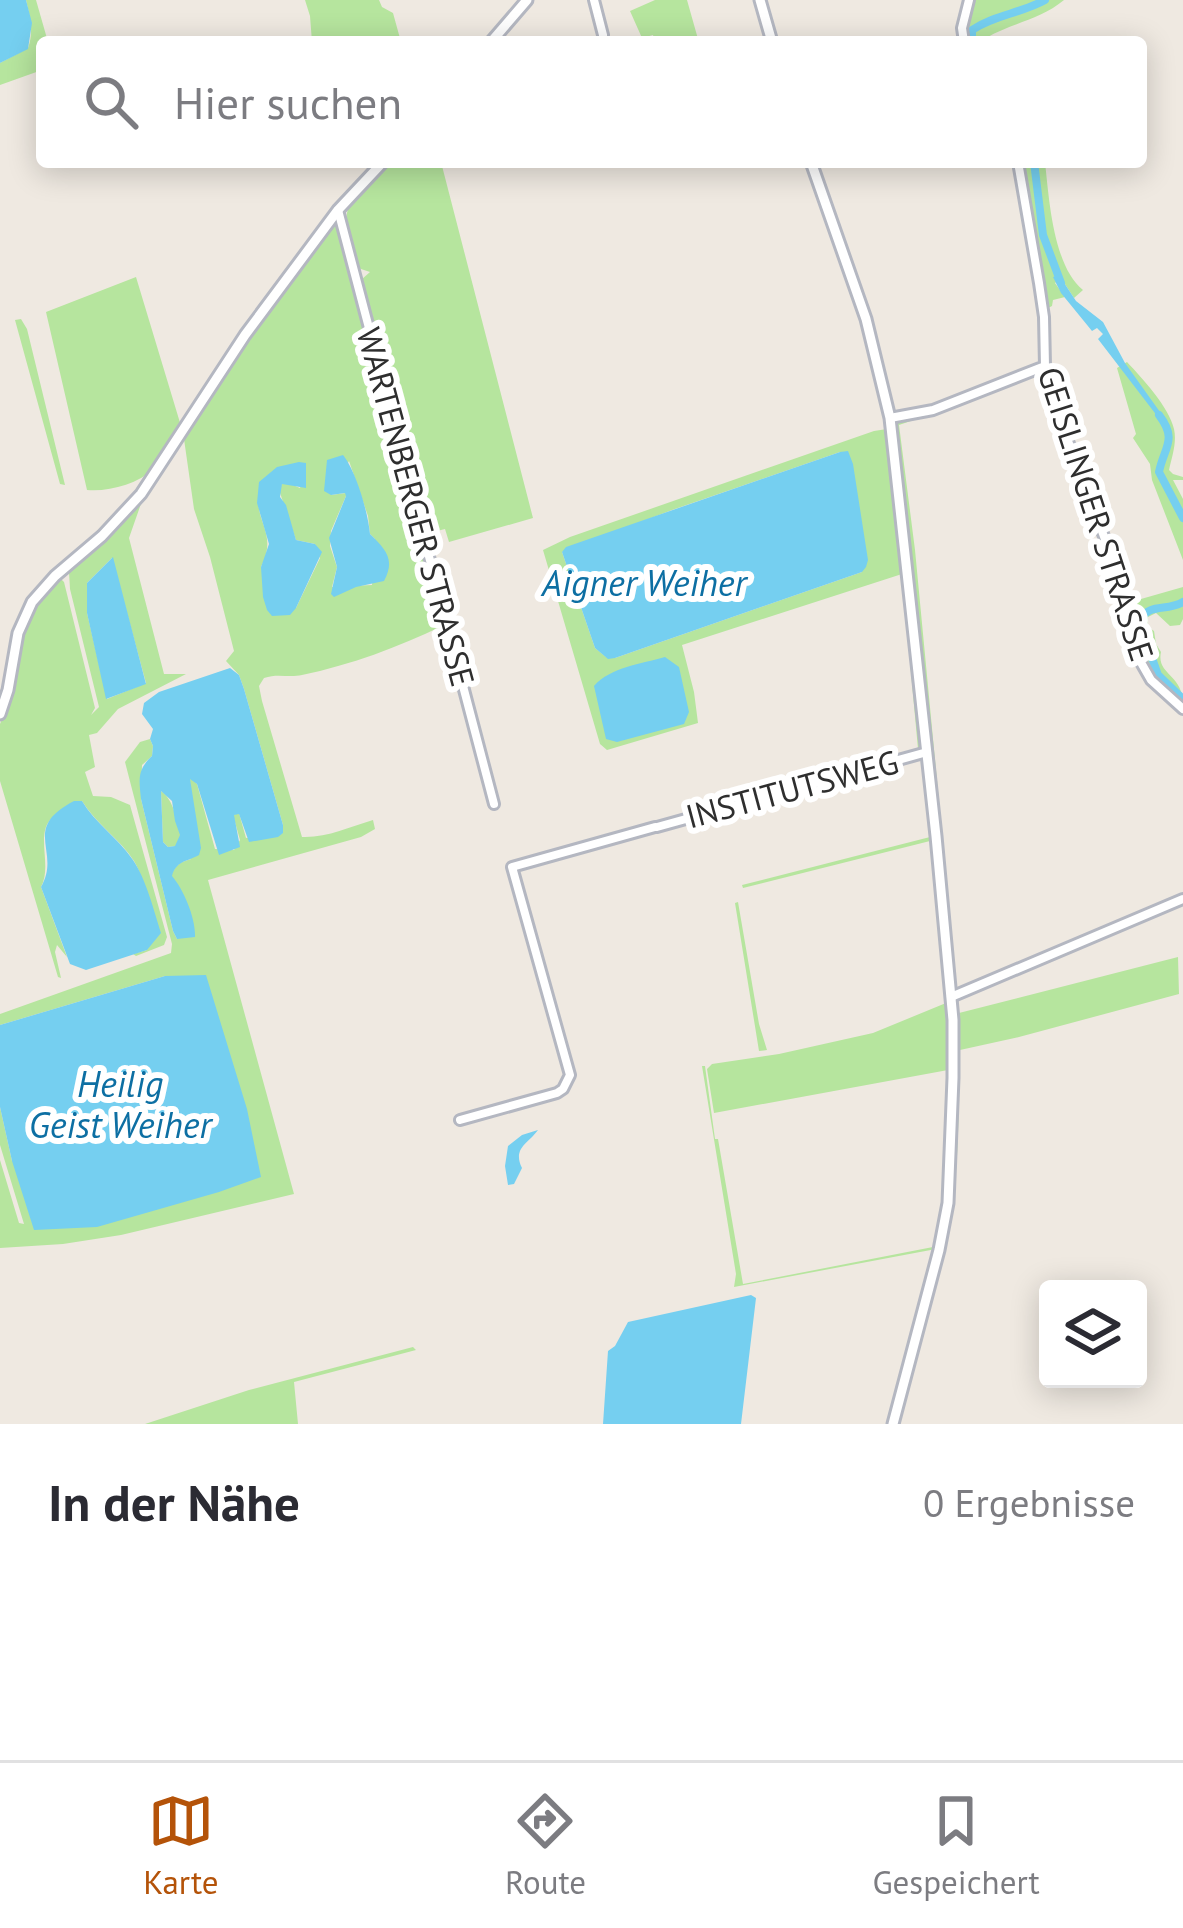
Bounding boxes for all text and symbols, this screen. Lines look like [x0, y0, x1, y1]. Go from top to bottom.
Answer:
search box [36, 36, 1147, 168]
icon: search [78, 69, 144, 135]
text: Hier suchen [174, 73, 402, 131]
street label: WARTENBERGER STRASSE [348, 323, 485, 691]
street label: GEISLINGER STRASSE [1029, 361, 1164, 666]
water label: Aigner Weiher [540, 559, 748, 606]
street label: INSTITUTSWEG [681, 740, 903, 838]
water label: Heilig Geist Weiher [29, 1060, 213, 1148]
map controls [1039, 1280, 1147, 1388]
button: layers [1039, 1280, 1147, 1388]
text: In der Nähe [48, 1469, 300, 1535]
text: 0 Ergebnisse [923, 1477, 1135, 1528]
tab: Karte [143, 1788, 219, 1903]
tab: Route [505, 1788, 586, 1903]
tab: Gespeichert [872, 1788, 1040, 1903]

